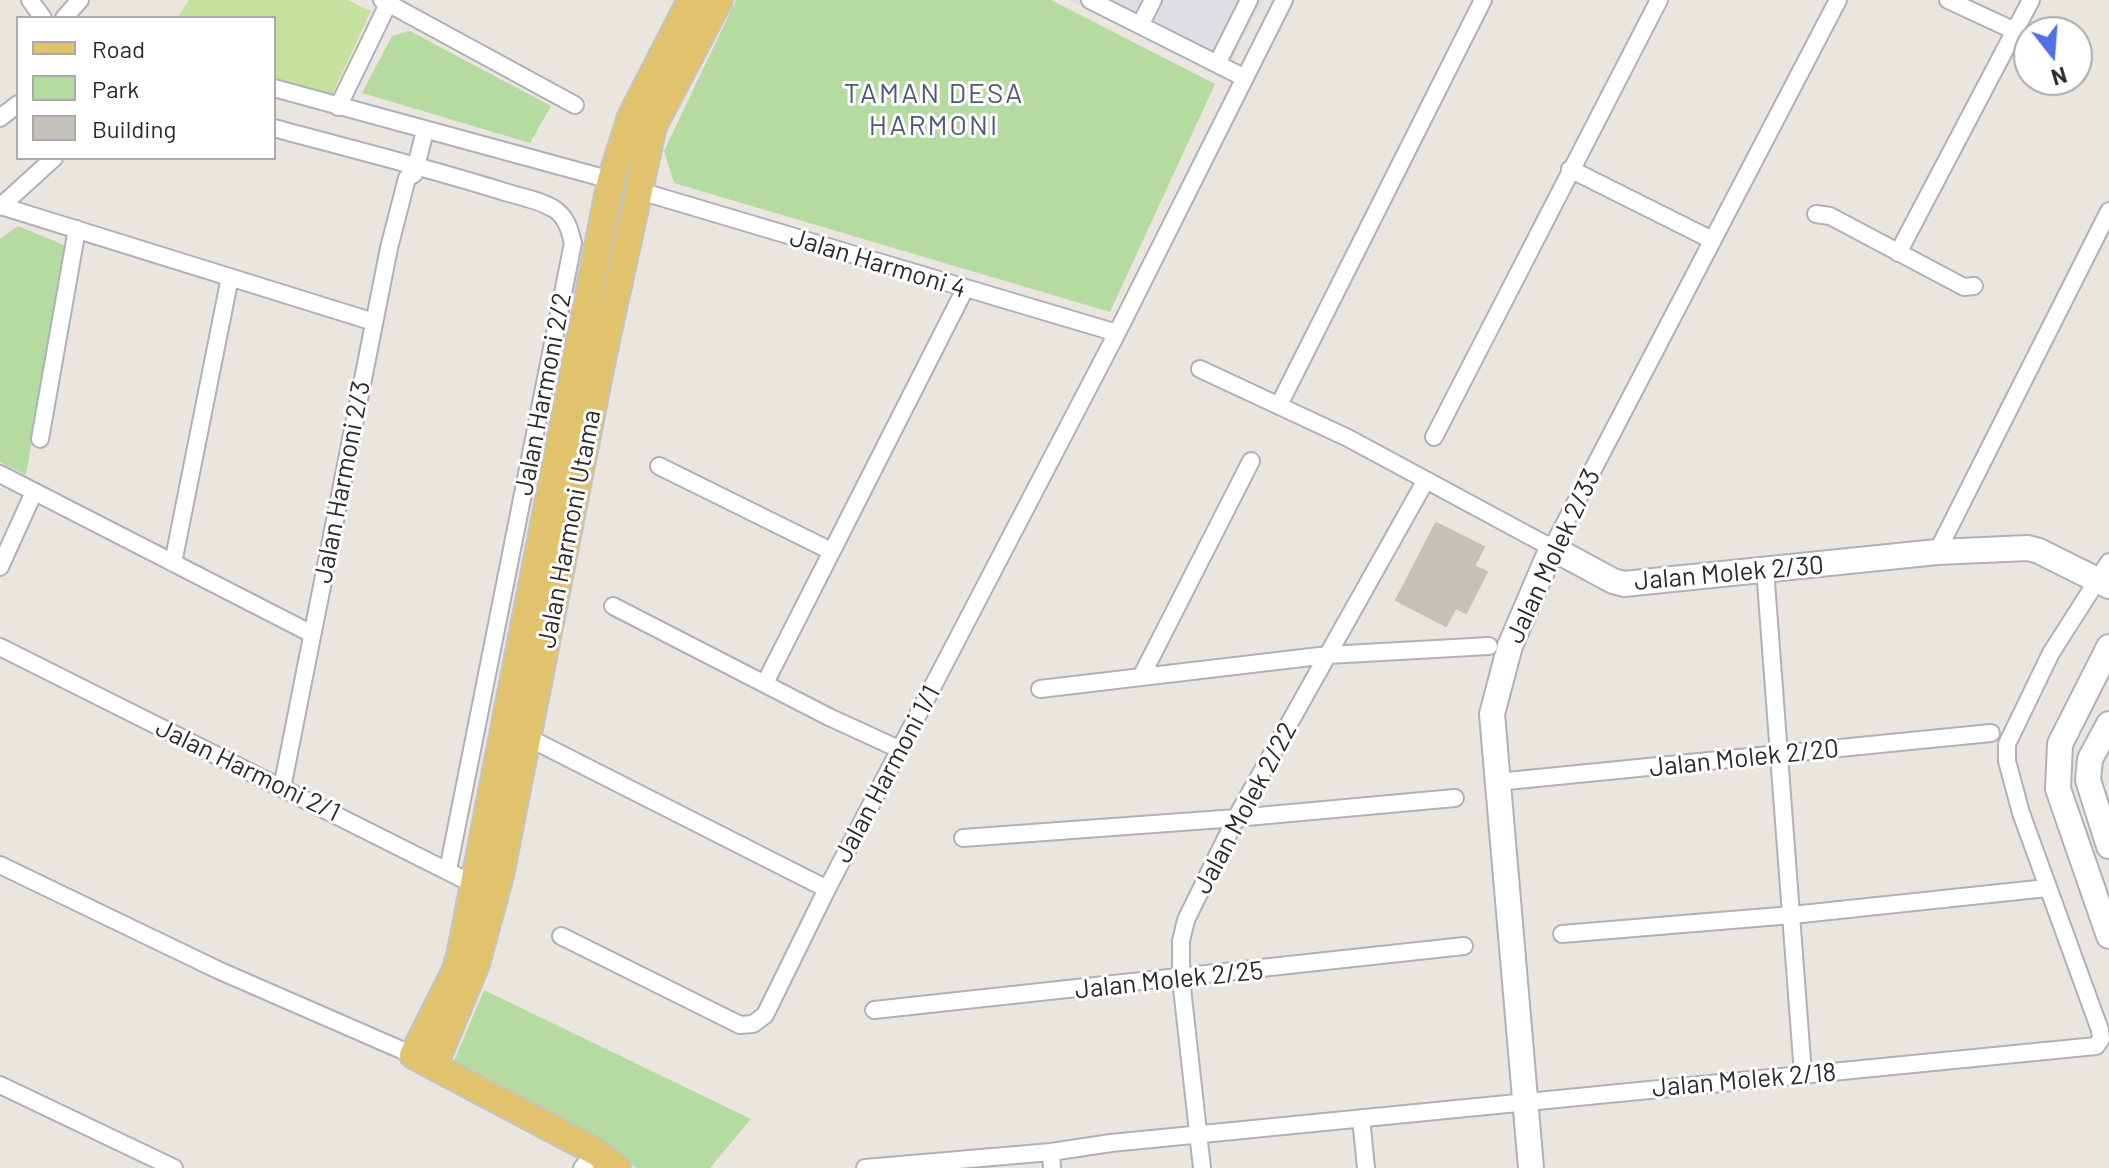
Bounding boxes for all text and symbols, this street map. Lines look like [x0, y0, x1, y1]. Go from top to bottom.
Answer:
legend [16, 16, 276, 160]
north arrow [2013, 16, 2093, 96]
text: Road [92, 34, 145, 63]
text: N [2049, 62, 2070, 92]
text: Park [92, 74, 139, 103]
district label: TAMAN DESA HARMONI [844, 77, 1024, 143]
text: Building [92, 114, 176, 143]
street label: Jalan Harmoni 4 [786, 221, 970, 305]
street label: Jalan Harmoni 2/2 [508, 290, 578, 498]
street label: Jalan Harmoni 2/3 [307, 378, 377, 586]
street label: Jalan Harmoni Utama [531, 407, 607, 651]
street label: Jalan Molek 2/33 [1499, 464, 1607, 648]
street label: Jalan Molek 2/30 [1633, 549, 1825, 597]
street label: Jalan Harmoni 1/1 [827, 680, 947, 868]
street label: Jalan Harmoni 2/1 [151, 712, 345, 828]
street label: Jalan Molek 2/22 [1187, 717, 1303, 899]
street label: Jalan Molek 2/20 [1648, 733, 1840, 783]
street label: Jalan Molek 2/25 [1073, 955, 1265, 1005]
street label: Jalan Molek 2/18 [1651, 1056, 1837, 1104]

